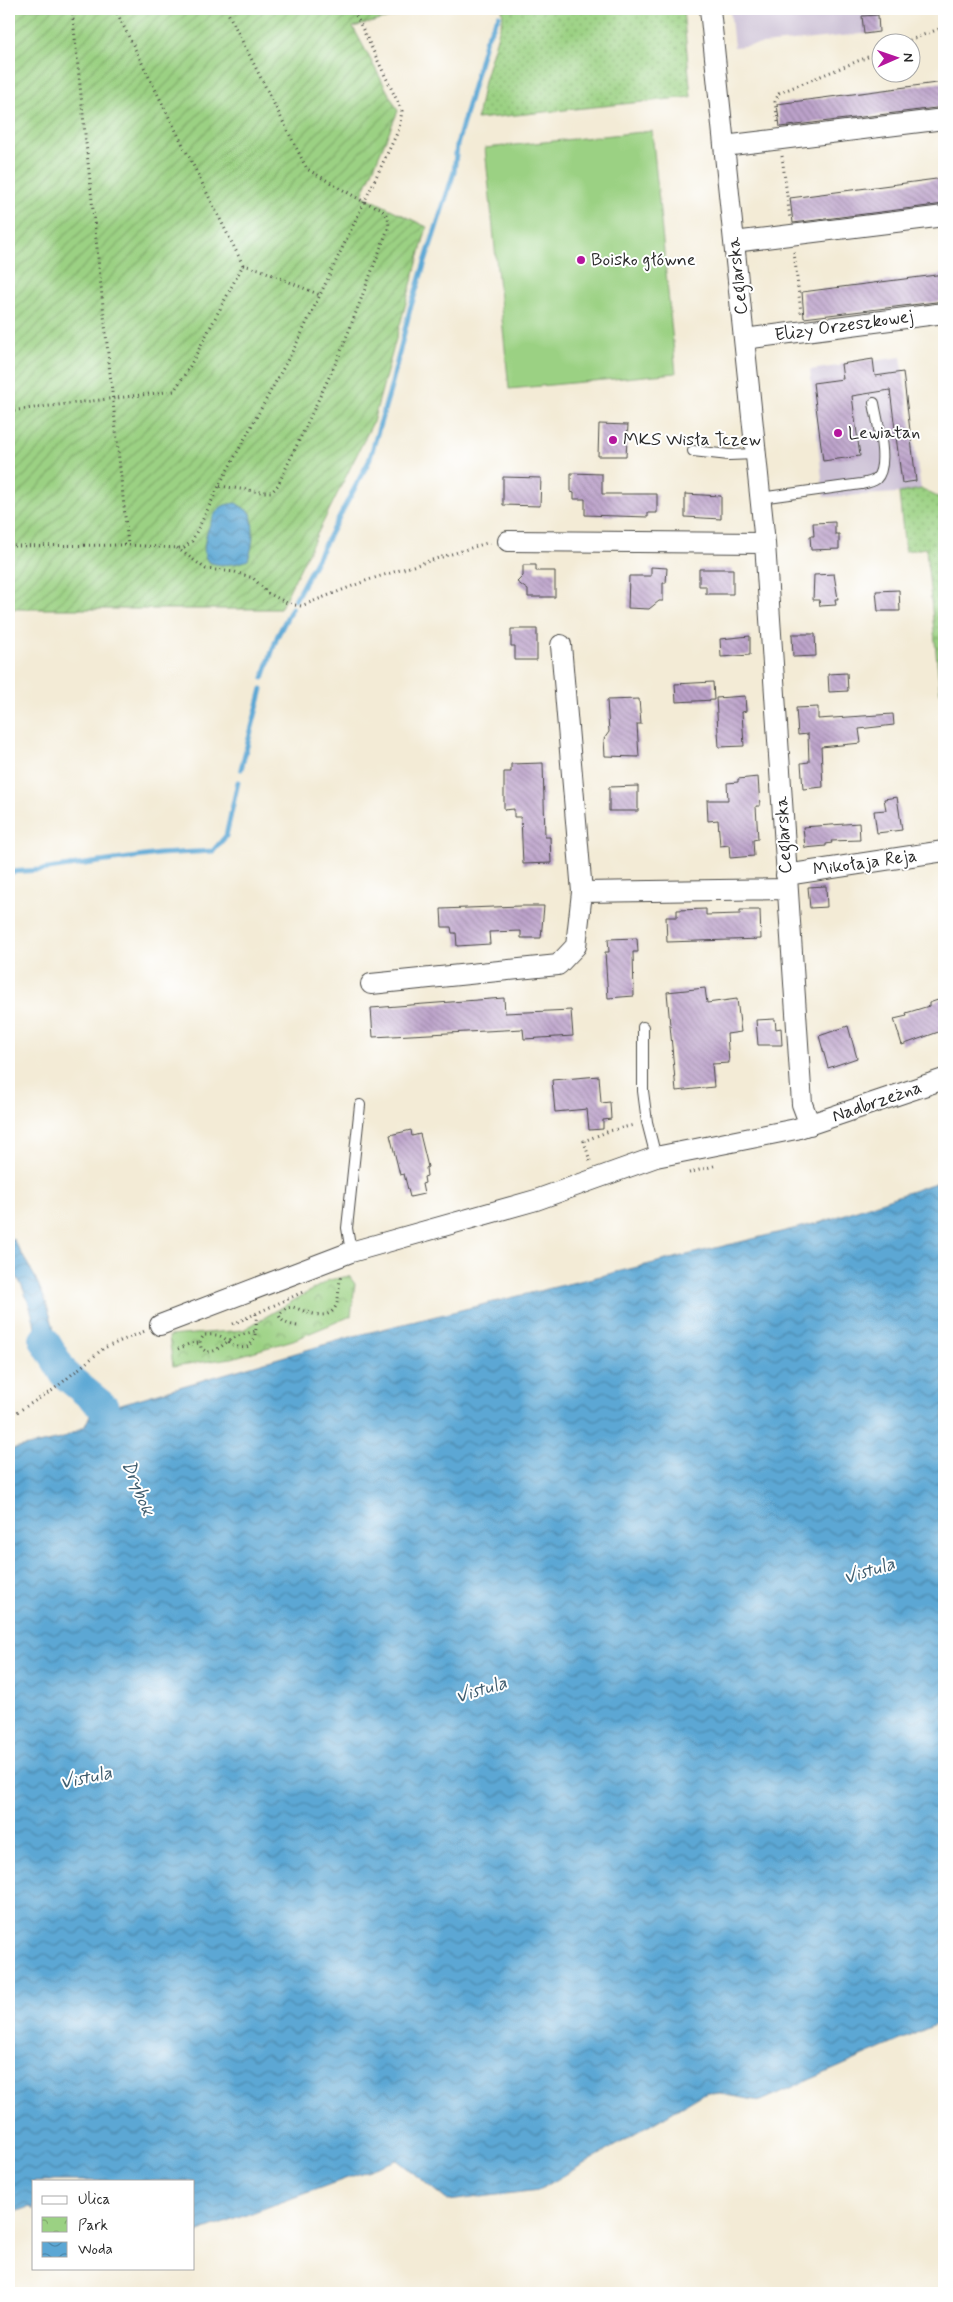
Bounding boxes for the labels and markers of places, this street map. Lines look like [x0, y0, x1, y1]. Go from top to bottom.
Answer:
place label: Boisko główne [591, 248, 696, 272]
marker: Boisko główne [575, 254, 587, 266]
place label: Lewiatan [848, 421, 920, 445]
marker: Lewiatan [832, 427, 844, 439]
place label: MKS Wisła Tczew [623, 428, 761, 452]
marker: MKS Wisła Tczew [607, 434, 619, 446]

